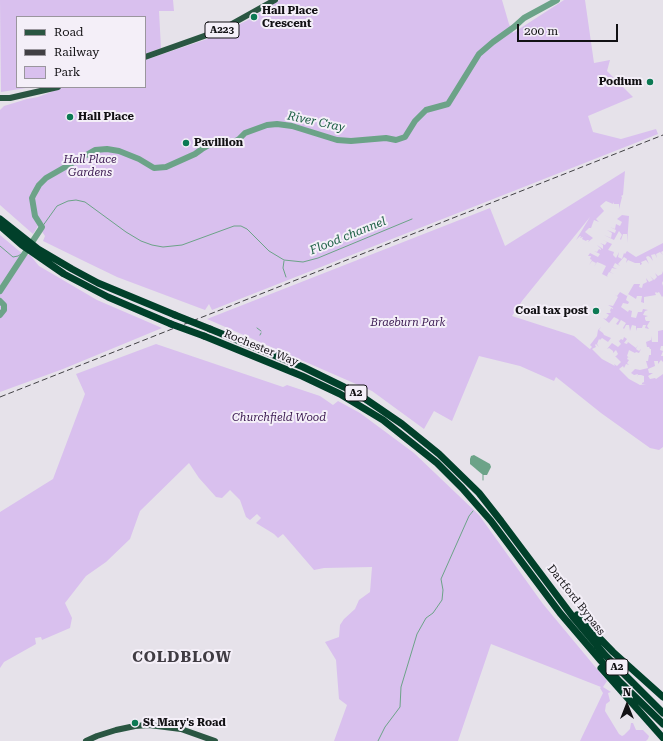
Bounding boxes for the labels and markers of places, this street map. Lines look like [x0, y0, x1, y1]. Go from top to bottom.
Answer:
place label: Hall Place Crescent [262, 4, 318, 30]
marker: Hall Place Crescent [249, 12, 259, 22]
place label: Podium [599, 75, 642, 89]
marker: Podium [645, 77, 655, 87]
place label: Hall Place [78, 110, 134, 124]
marker: Hall Place [65, 112, 75, 122]
place label: Pavillion [194, 136, 243, 150]
marker: Pavillion [181, 138, 191, 148]
place label: Coal tax post [515, 304, 588, 318]
marker: Coal tax post [591, 306, 601, 316]
place label: St Mary's Road [143, 716, 226, 730]
marker: St Mary's Road [130, 718, 140, 728]

